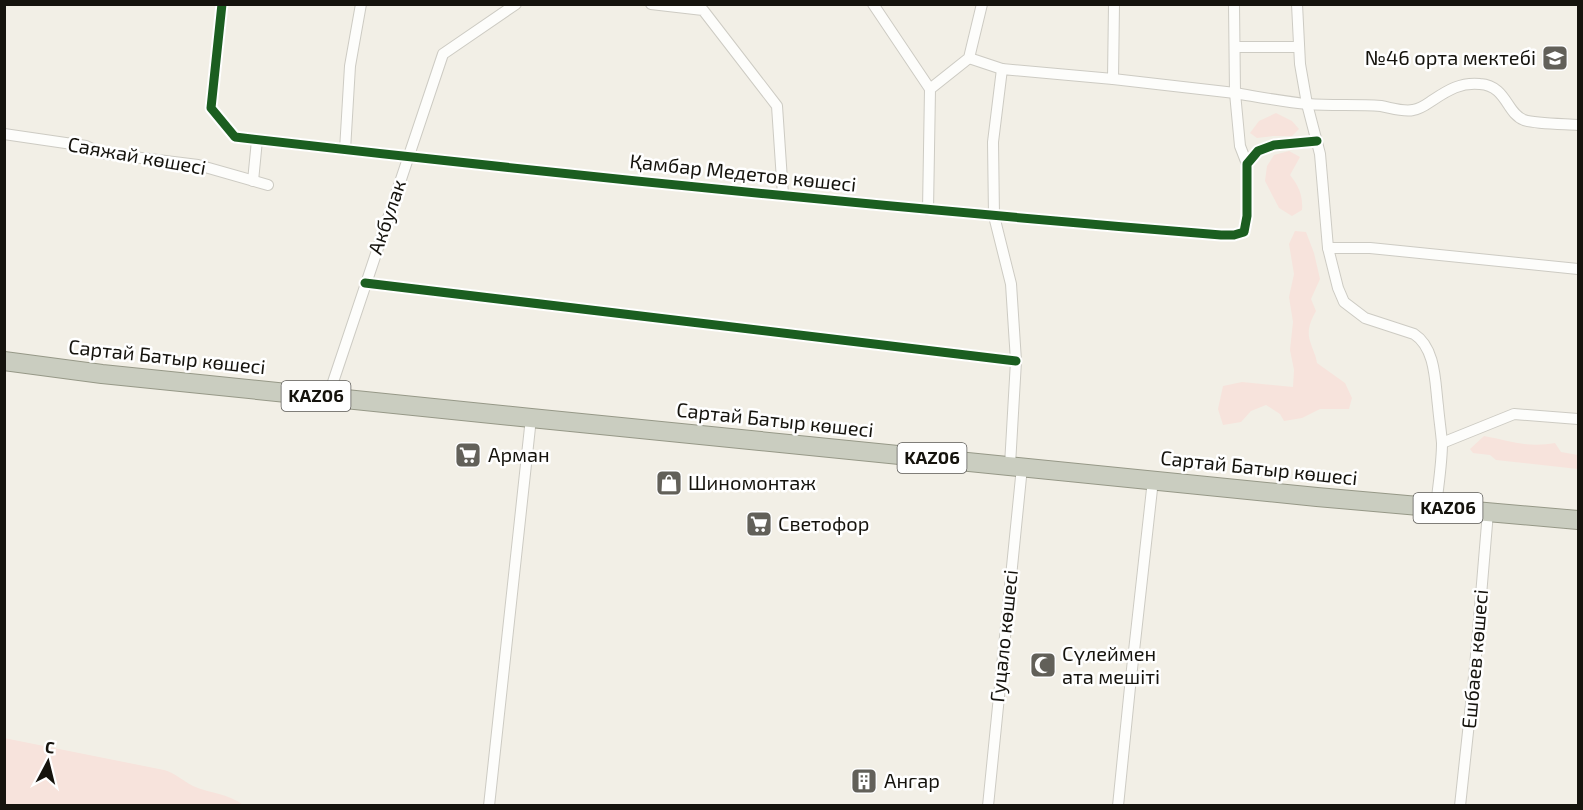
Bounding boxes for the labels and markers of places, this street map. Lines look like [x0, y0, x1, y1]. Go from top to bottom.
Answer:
school or university icon: №46 орта мектебі [1540, 43, 1570, 73]
place label: №46 орта мектебі [1365, 45, 1536, 69]
supermarket icon: Арман [453, 440, 483, 470]
place label: Арман [488, 442, 550, 466]
shop icon: Шиномонтаж [654, 468, 684, 498]
place label: Шиномонтаж [688, 470, 816, 494]
supermarket icon: Светофор [744, 509, 774, 539]
place label: Светофор [778, 511, 869, 535]
place label: Сүлеймен ата мешіті [1062, 641, 1160, 688]
mosque icon: Сүлеймен ата мешіті [1028, 650, 1058, 680]
building icon: Ангар [849, 766, 879, 796]
place label: Ангар [884, 768, 940, 792]

